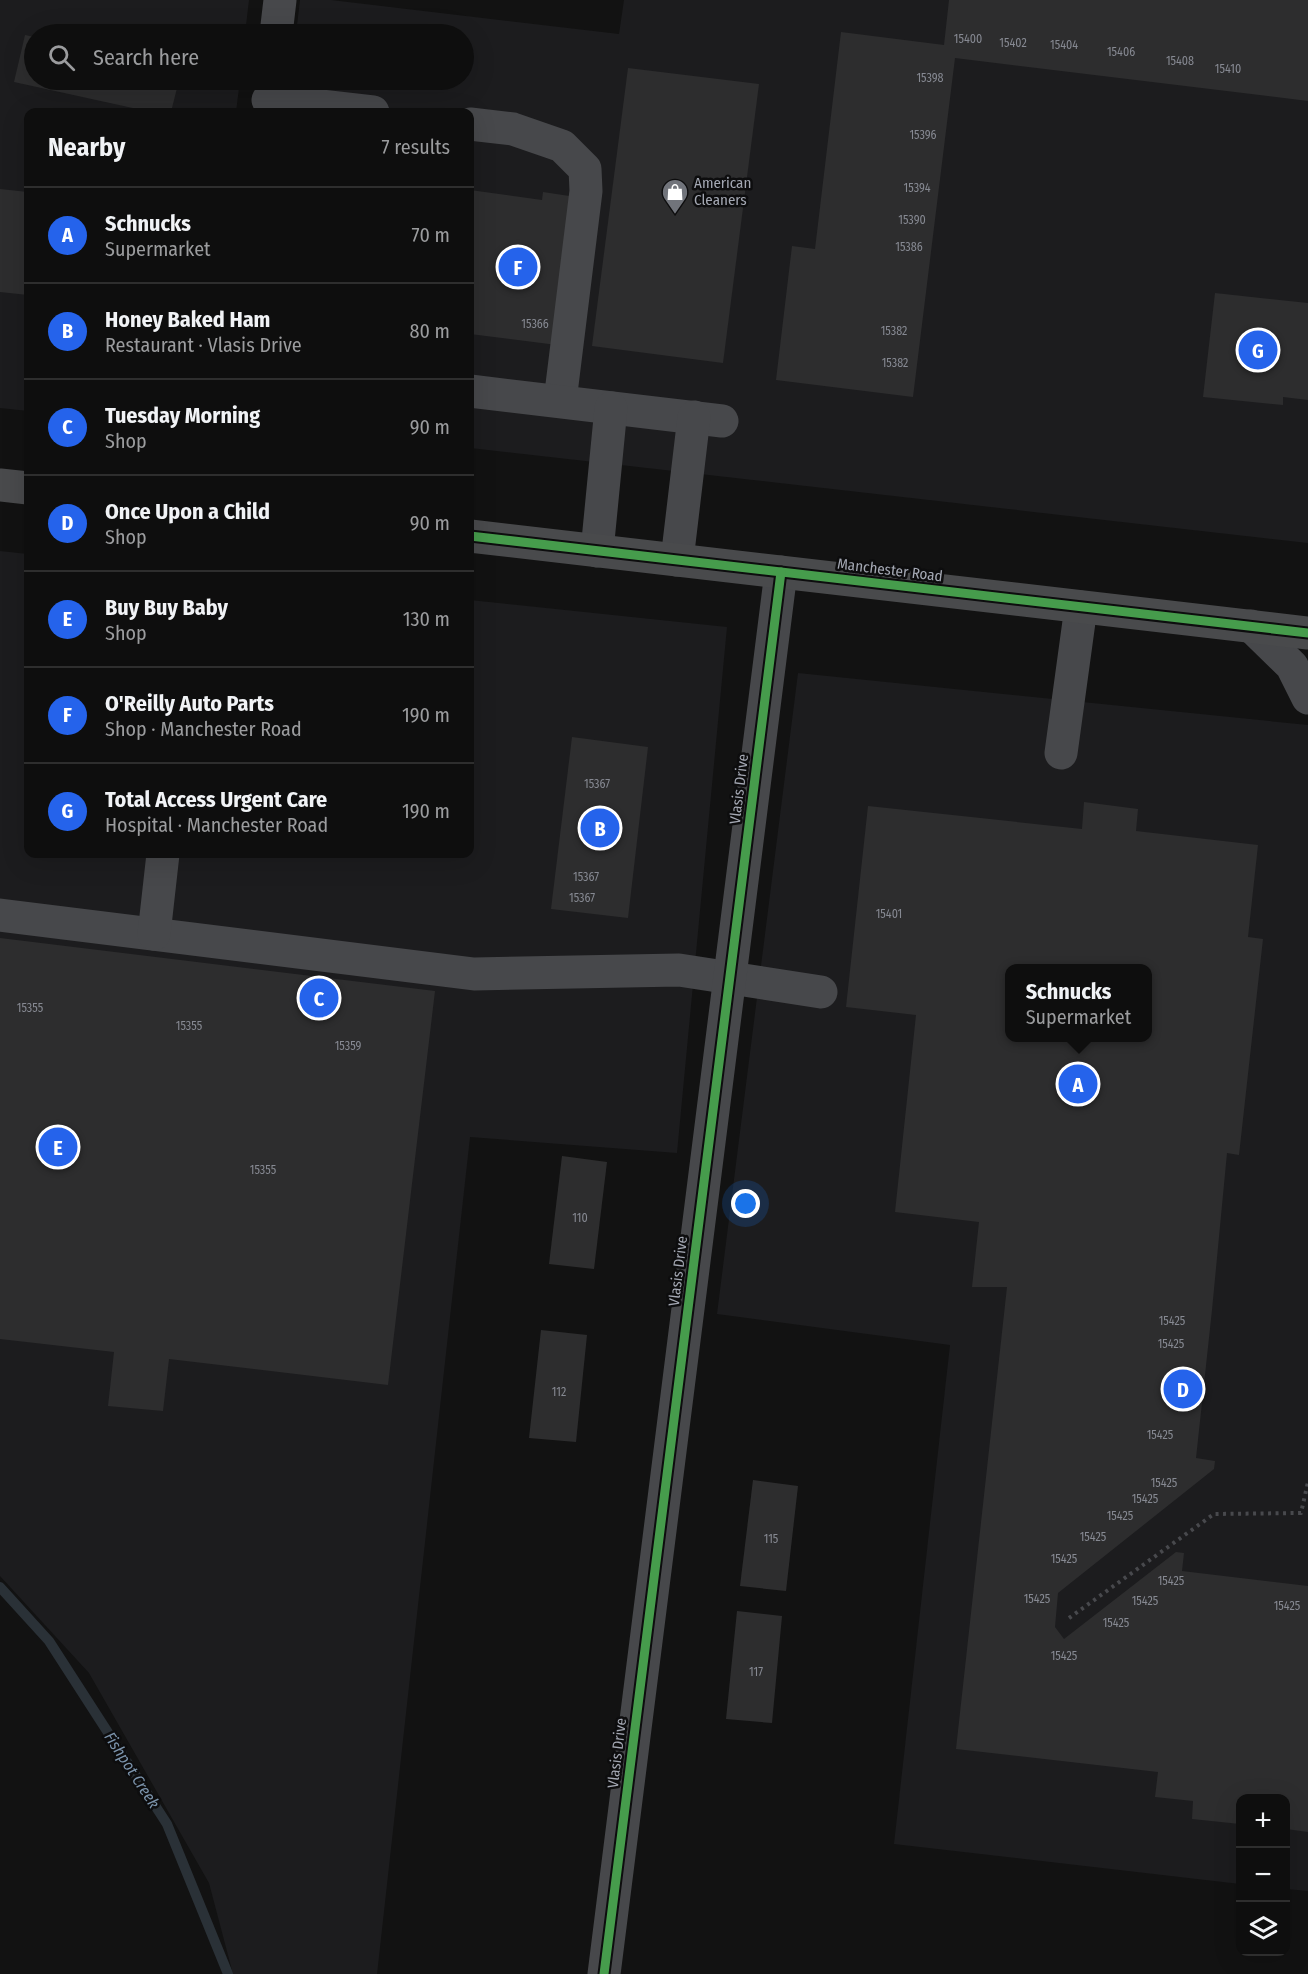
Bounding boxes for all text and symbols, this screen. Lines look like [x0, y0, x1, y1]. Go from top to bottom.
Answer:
search box [24, 24, 474, 90]
house number: 15400 [954, 32, 982, 46]
house number: 15402 [999, 36, 1027, 50]
house number: 15404 [1050, 38, 1078, 52]
icon: search [45, 41, 78, 74]
text: Search here [93, 44, 199, 71]
house number: 15406 [1107, 45, 1135, 59]
house number: 15408 [1166, 54, 1194, 68]
house number: 15410 [1215, 62, 1241, 76]
house number: 15398 [916, 71, 944, 85]
house number: 15396 [909, 128, 937, 142]
text: Nearby [48, 132, 125, 163]
text: 7 results [382, 135, 450, 159]
place label: American Cleaners [694, 174, 751, 209]
shop icon: American Cleaners [660, 177, 690, 215]
house number: 15394 [904, 181, 931, 195]
text: Schnucks [105, 210, 191, 237]
house number: 15390 [898, 213, 926, 227]
text: A [62, 223, 73, 247]
text: 70 m [412, 223, 450, 247]
text: Supermarket [105, 237, 211, 261]
house number: 15386 [895, 240, 923, 254]
pin: F [498, 244, 538, 290]
text: Honey Baked Ham [105, 306, 270, 333]
house number: 15366 [521, 317, 549, 331]
text: B [62, 319, 73, 343]
text: 80 m [410, 319, 450, 343]
house number: 15382 [881, 324, 907, 338]
pin: G [1238, 328, 1278, 372]
text: Restaurant · Vlasis Drive [105, 333, 302, 357]
house number: 15382 [882, 356, 908, 370]
text: Tuesday Morning [105, 402, 260, 429]
text: C [62, 415, 73, 439]
text: 90 m [410, 415, 450, 439]
text: Shop [105, 429, 147, 453]
text: Once Upon a Child [105, 498, 270, 525]
text: D [62, 511, 73, 535]
text: 90 m [410, 511, 450, 535]
text: Shop [105, 525, 147, 549]
street label: Manchester Road [836, 555, 944, 585]
text: Buy Buy Baby [105, 594, 228, 621]
text: E [63, 607, 72, 631]
text: 130 m [403, 607, 450, 631]
text: Shop [105, 621, 147, 645]
text: O'Reilly Auto Parts [105, 690, 274, 717]
text: F [63, 703, 72, 727]
text: 190 m [402, 703, 450, 727]
text: Shop · Manchester Road [105, 717, 302, 741]
street label: Vlasis Drive [726, 753, 752, 825]
house number: 15367 [584, 777, 610, 791]
text: Total Access Urgent Care [105, 786, 327, 813]
text: G [62, 799, 73, 823]
text: 190 m [402, 799, 450, 823]
pin: B [580, 806, 620, 850]
text: Hospital · Manchester Road [105, 813, 328, 837]
house number: 15367 [573, 870, 599, 884]
house number: 15367 [569, 891, 595, 905]
house number: 15401 [876, 907, 902, 921]
popup [1005, 964, 1152, 1042]
pin: C [300, 976, 338, 1020]
text: Schnucks [1026, 978, 1112, 1005]
house number: 15355 [17, 1001, 44, 1015]
text: Supermarket [1026, 1005, 1131, 1029]
house number: 15355 [176, 1019, 203, 1033]
house number: 15359 [335, 1039, 362, 1053]
pin: A [1058, 1062, 1098, 1106]
pin: E [38, 1124, 78, 1170]
house number: 15355 [250, 1163, 277, 1177]
your location [731, 1189, 760, 1218]
house number: 110 [572, 1211, 588, 1225]
street label: Vlasis Drive [665, 1235, 691, 1307]
house number: 15425 [1159, 1314, 1186, 1328]
house number: 15425 [1158, 1337, 1185, 1351]
pin: D [1164, 1366, 1202, 1412]
house number: 112 [552, 1385, 566, 1399]
house number: 15425 [1147, 1428, 1174, 1442]
house number: 15425 [1151, 1476, 1178, 1490]
house number: 15425 [1132, 1492, 1159, 1506]
house number: 15425 [1107, 1509, 1134, 1523]
house number: 15425 [1080, 1530, 1107, 1544]
house number: 115 [764, 1532, 779, 1546]
house number: 15425 [1051, 1552, 1078, 1566]
house number: 15425 [1158, 1574, 1185, 1588]
house number: 15425 [1024, 1592, 1051, 1606]
house number: 15425 [1132, 1594, 1159, 1608]
house number: 15425 [1274, 1599, 1301, 1613]
house number: 15425 [1103, 1616, 1130, 1630]
house number: 15425 [1051, 1649, 1078, 1663]
house number: 117 [749, 1665, 763, 1679]
street label: Vlasis Drive [604, 1717, 630, 1789]
water label: Fishpot Creek [100, 1728, 164, 1812]
map controls [1236, 1794, 1290, 1956]
button: + [1236, 1794, 1290, 1848]
button: − [1236, 1848, 1290, 1902]
button: layers [1236, 1902, 1290, 1956]

